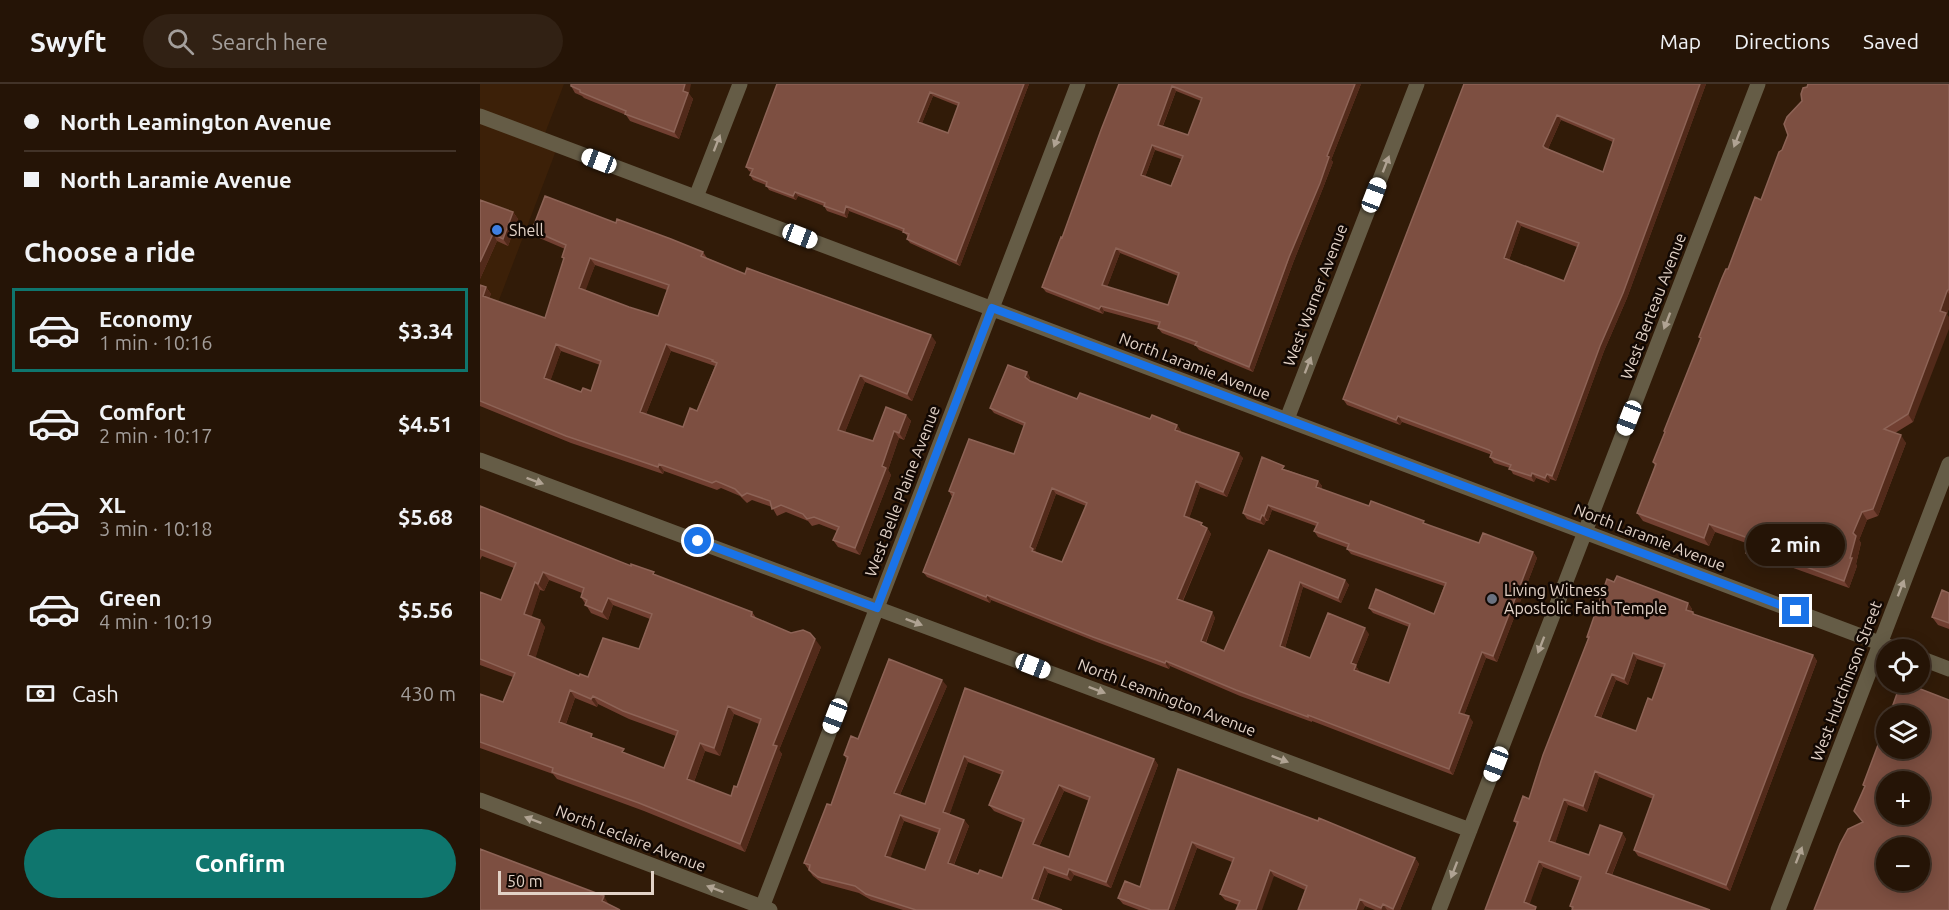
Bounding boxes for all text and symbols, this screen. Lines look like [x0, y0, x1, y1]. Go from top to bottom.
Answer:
search box [143, 14, 563, 68]
icon: search [164, 25, 197, 58]
text: Swyft [30, 26, 107, 57]
text: Search here [212, 29, 328, 54]
text: Map [1660, 29, 1701, 53]
text: Directions [1734, 29, 1830, 53]
text: Saved [1863, 29, 1919, 53]
text: North Leamington Avenue [60, 109, 332, 134]
one-way arrow [1052, 130, 1062, 148]
one-way arrow [1731, 130, 1741, 148]
one-way arrow [713, 133, 723, 151]
car [579, 146, 619, 176]
one-way arrow [1381, 154, 1391, 172]
text: North Laramie Avenue [60, 167, 292, 192]
car [1359, 175, 1389, 215]
place label: Shell [509, 221, 544, 239]
car [780, 221, 820, 251]
street label: West Warner Avenue [1280, 221, 1350, 369]
marker: Shell [490, 223, 504, 237]
street label: West Berteau Avenue [1617, 230, 1689, 382]
text: Choose a ride [24, 237, 196, 267]
icon: car [27, 303, 81, 357]
text: Economy [99, 306, 192, 331]
one-way arrow [1661, 312, 1671, 330]
text: $3.34 [398, 318, 453, 343]
street label: North Laramie Avenue [1117, 329, 1273, 403]
text: 1 min · 10:16 [99, 331, 213, 354]
one-way arrow [1304, 356, 1313, 374]
icon: car [27, 396, 81, 450]
car [1614, 398, 1644, 438]
text: Comfort [99, 399, 186, 424]
street label: West Belle Plaine Avenue [861, 403, 943, 579]
text: $4.51 [398, 411, 453, 436]
text: 2 min · 10:17 [99, 424, 213, 447]
one-way arrow [526, 476, 544, 486]
icon: car [27, 489, 81, 543]
text: XL [99, 492, 126, 517]
street label: North Laramie Avenue [1572, 500, 1728, 574]
text: $5.68 [398, 504, 453, 529]
text: 3 min · 10:18 [99, 517, 213, 540]
callout: 2 min [1746, 524, 1846, 566]
route start [684, 527, 711, 554]
text: 2 min [1770, 533, 1821, 556]
one-way arrow [1896, 579, 1906, 597]
place label: Living Witness Apostolic Faith Temple [1504, 581, 1667, 617]
icon: car [27, 582, 81, 636]
text: Green [99, 585, 161, 610]
marker: Living Witness Apostolic Faith Temple [1485, 592, 1499, 606]
text: $5.56 [398, 597, 453, 622]
route end [1782, 597, 1809, 624]
street label: West Hutchinson Street [1807, 598, 1885, 764]
text: 4 min · 10:19 [99, 610, 213, 633]
one-way arrow [906, 617, 924, 627]
one-way arrow [1536, 636, 1545, 654]
map controls [1876, 639, 1930, 891]
button: locate [1876, 639, 1930, 693]
car [1013, 651, 1053, 681]
street label: North Leamington Avenue [1075, 655, 1259, 739]
icon: cash [24, 677, 57, 710]
text: Cash [72, 681, 119, 706]
text: 430 m [400, 682, 456, 705]
one-way arrow [1088, 686, 1106, 696]
car [820, 696, 850, 736]
button: layers [1876, 705, 1930, 759]
car [1481, 744, 1511, 784]
one-way arrow [1271, 754, 1289, 764]
button: + [1876, 771, 1930, 825]
street label: North Leclaire Avenue [553, 801, 709, 875]
one-way arrow [524, 815, 542, 824]
button: Confirm [24, 829, 456, 898]
button: − [1876, 837, 1930, 891]
one-way arrow [1794, 846, 1804, 864]
one-way arrow [1449, 861, 1459, 879]
scale bar [498, 868, 654, 896]
text: 50 m [507, 872, 543, 890]
one-way arrow [706, 884, 724, 894]

